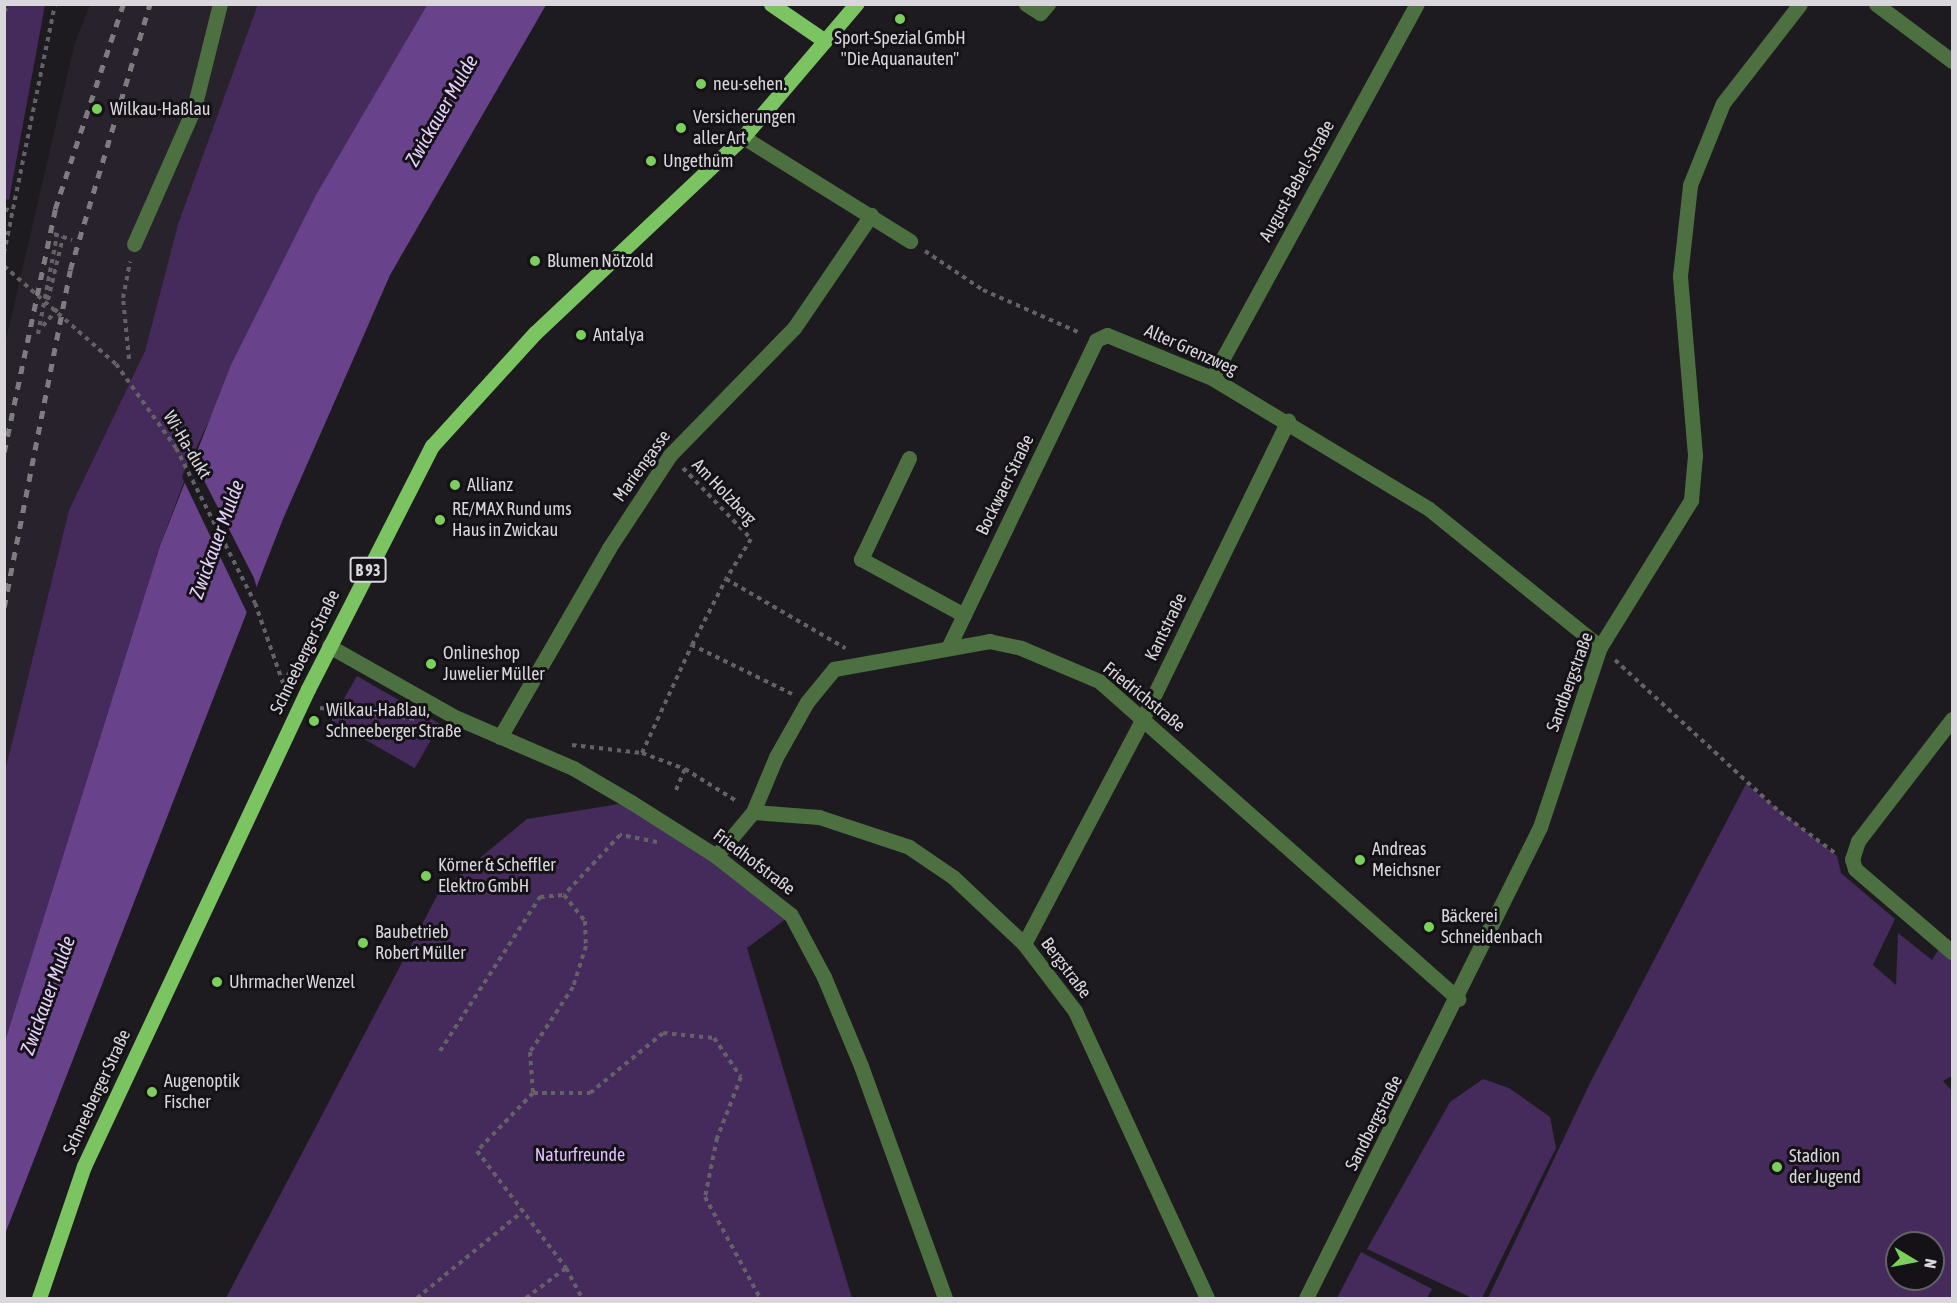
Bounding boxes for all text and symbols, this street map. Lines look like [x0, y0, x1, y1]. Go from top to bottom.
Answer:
marker: Sport-Spezial GmbH "Die Aquanauten" [893, 12, 907, 26]
place label: Sport-Spezial GmbH "Die Aquanauten" [834, 28, 966, 70]
water label: Zwickauer Mulde [399, 50, 483, 170]
place label: neu-sehen. [713, 73, 786, 95]
marker: neu-sehen. [694, 77, 708, 91]
place label: Wilkau-Haßlau [110, 98, 211, 120]
marker: Wilkau-Haßlau [88, 100, 106, 118]
place label: Versicherungen aller Art [693, 107, 796, 150]
street label: August-Bebel-Straße [1255, 117, 1339, 245]
marker: Versicherungen aller Art [674, 121, 688, 135]
place label: Ungethüm [663, 150, 733, 172]
marker: Ungethüm [644, 154, 658, 168]
place label: Blumen Nötzold [547, 250, 653, 272]
marker: Blumen Nötzold [528, 254, 542, 268]
street label: Alter Grenzweg [1141, 320, 1241, 380]
place label: Antalya [593, 324, 644, 346]
marker: Antalya [574, 328, 588, 342]
street label: Wi-Ha-dukt [158, 407, 216, 483]
street label: Mariengasse [609, 426, 675, 506]
street label: Bockwaer Straße [971, 431, 1039, 539]
street label: Am Holzberg [687, 454, 761, 530]
place label: Allianz [467, 474, 513, 496]
water label: Zwickauer Mulde [183, 476, 249, 602]
marker: Allianz [448, 478, 462, 492]
place label: RE/MAX Rund ums Haus in Zwickau [452, 499, 572, 542]
marker: RE/MAX Rund ums Haus in Zwickau [433, 513, 447, 527]
road number: B 93 [348, 557, 388, 583]
street label: Schneeberger Straße [266, 586, 344, 718]
street label: Kantstraße [1140, 590, 1192, 664]
street label: Sandbergstraße [1542, 629, 1598, 735]
place label: Onlineshop Juwelier Müller [443, 643, 545, 686]
marker: Onlineshop Juwelier Müller [424, 657, 438, 671]
street label: Friedrichstraße [1099, 657, 1189, 737]
place label: Wilkau-Haßlau, Schneeberger Straße [326, 700, 461, 742]
marker: Wilkau-Haßlau, Schneeberger Straße [307, 714, 321, 728]
street label: Friedhofstraße [709, 824, 799, 900]
place label: Andreas Meichsner [1372, 839, 1440, 882]
marker: Andreas Meichsner [1353, 853, 1367, 867]
place label: Körner & Scheffler Elektro GmbH [438, 855, 556, 898]
marker: Körner & Scheffler Elektro GmbH [419, 869, 433, 883]
place label: Bäckerei Schneidenbach [1441, 906, 1543, 948]
marker: Bäckerei Schneidenbach [1422, 920, 1436, 934]
place label: Baubetrieb Robert Müller [375, 922, 466, 964]
water label: Zwickauer Mulde [14, 932, 80, 1058]
street label: Bergstraße [1036, 933, 1096, 1003]
marker: Baubetrieb Robert Müller [356, 936, 370, 950]
place label: Uhrmacher Wenzel [229, 971, 355, 993]
marker: Uhrmacher Wenzel [210, 975, 224, 989]
street label: Schneeberger Straße [59, 1026, 135, 1158]
place label: Augenoptik Fischer [164, 1071, 240, 1114]
street label: Sandbergstraße [1341, 1072, 1407, 1174]
marker: Augenoptik Fischer [145, 1085, 159, 1099]
park label: Naturfreunde [535, 1144, 625, 1166]
place label: Stadion der Jugend [1789, 1146, 1861, 1188]
marker: Stadion der Jugend [1770, 1160, 1784, 1174]
north arrow [1885, 1231, 1945, 1291]
text: N [1921, 1258, 1940, 1270]

